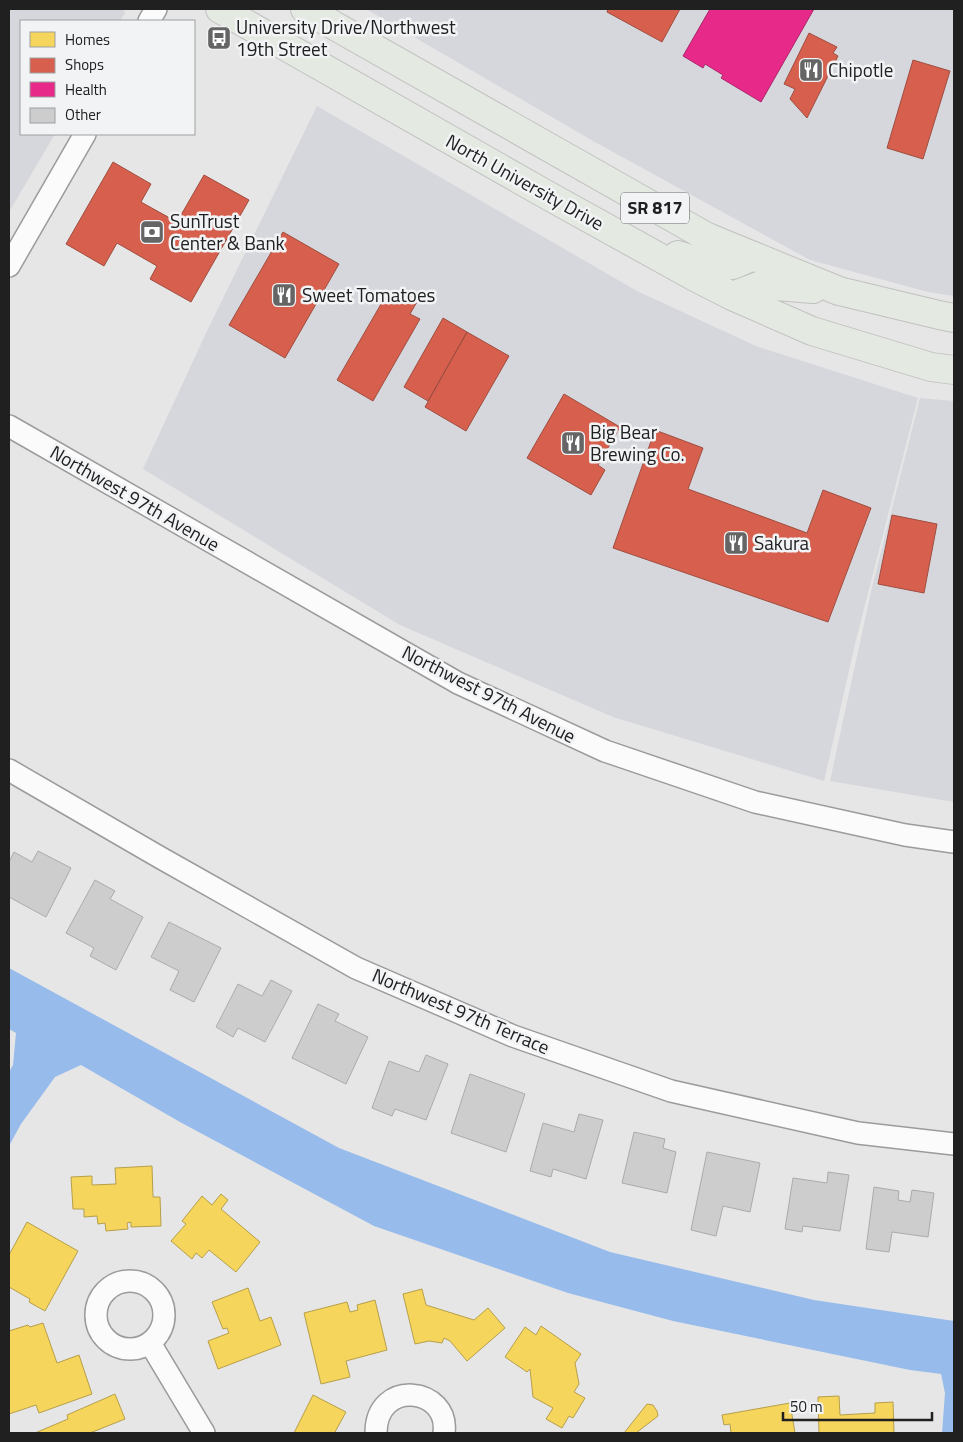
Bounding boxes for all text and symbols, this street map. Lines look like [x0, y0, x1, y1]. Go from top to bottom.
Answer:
place label: University Drive/Northwest 19th Street [236, 12, 456, 63]
legend [20, 20, 195, 135]
bus stop icon: University Drive/Northwest 19th Street [206, 25, 232, 51]
text: Homes [65, 28, 110, 51]
text: Shops [65, 53, 104, 76]
place label: Chipotle [828, 55, 893, 84]
restaurant icon: Chipotle [798, 57, 824, 83]
text: Health [65, 78, 107, 101]
text: Other [65, 103, 101, 126]
street label: North University Drive [441, 126, 610, 237]
road number: SR 817 [621, 192, 689, 224]
place label: SunTrust Center & Bank [170, 206, 285, 257]
bank icon: SunTrust Center & Bank [139, 219, 165, 245]
place label: Sweet Tomatoes [302, 280, 435, 309]
restaurant icon: Sweet Tomatoes [271, 282, 297, 308]
place label: Big Bear Brewing Co. [590, 417, 685, 468]
restaurant icon: Big Bear Brewing Co. [560, 430, 586, 456]
street label: Northwest 97th Avenue [45, 437, 225, 558]
place label: Sakura [754, 528, 810, 557]
restaurant icon: Sakura [723, 530, 749, 556]
street label: Northwest 97th Avenue [397, 637, 581, 750]
street label: Northwest 97th Terrace [368, 960, 555, 1061]
scale bar [783, 1390, 932, 1422]
text: 50 m [790, 1395, 823, 1418]

